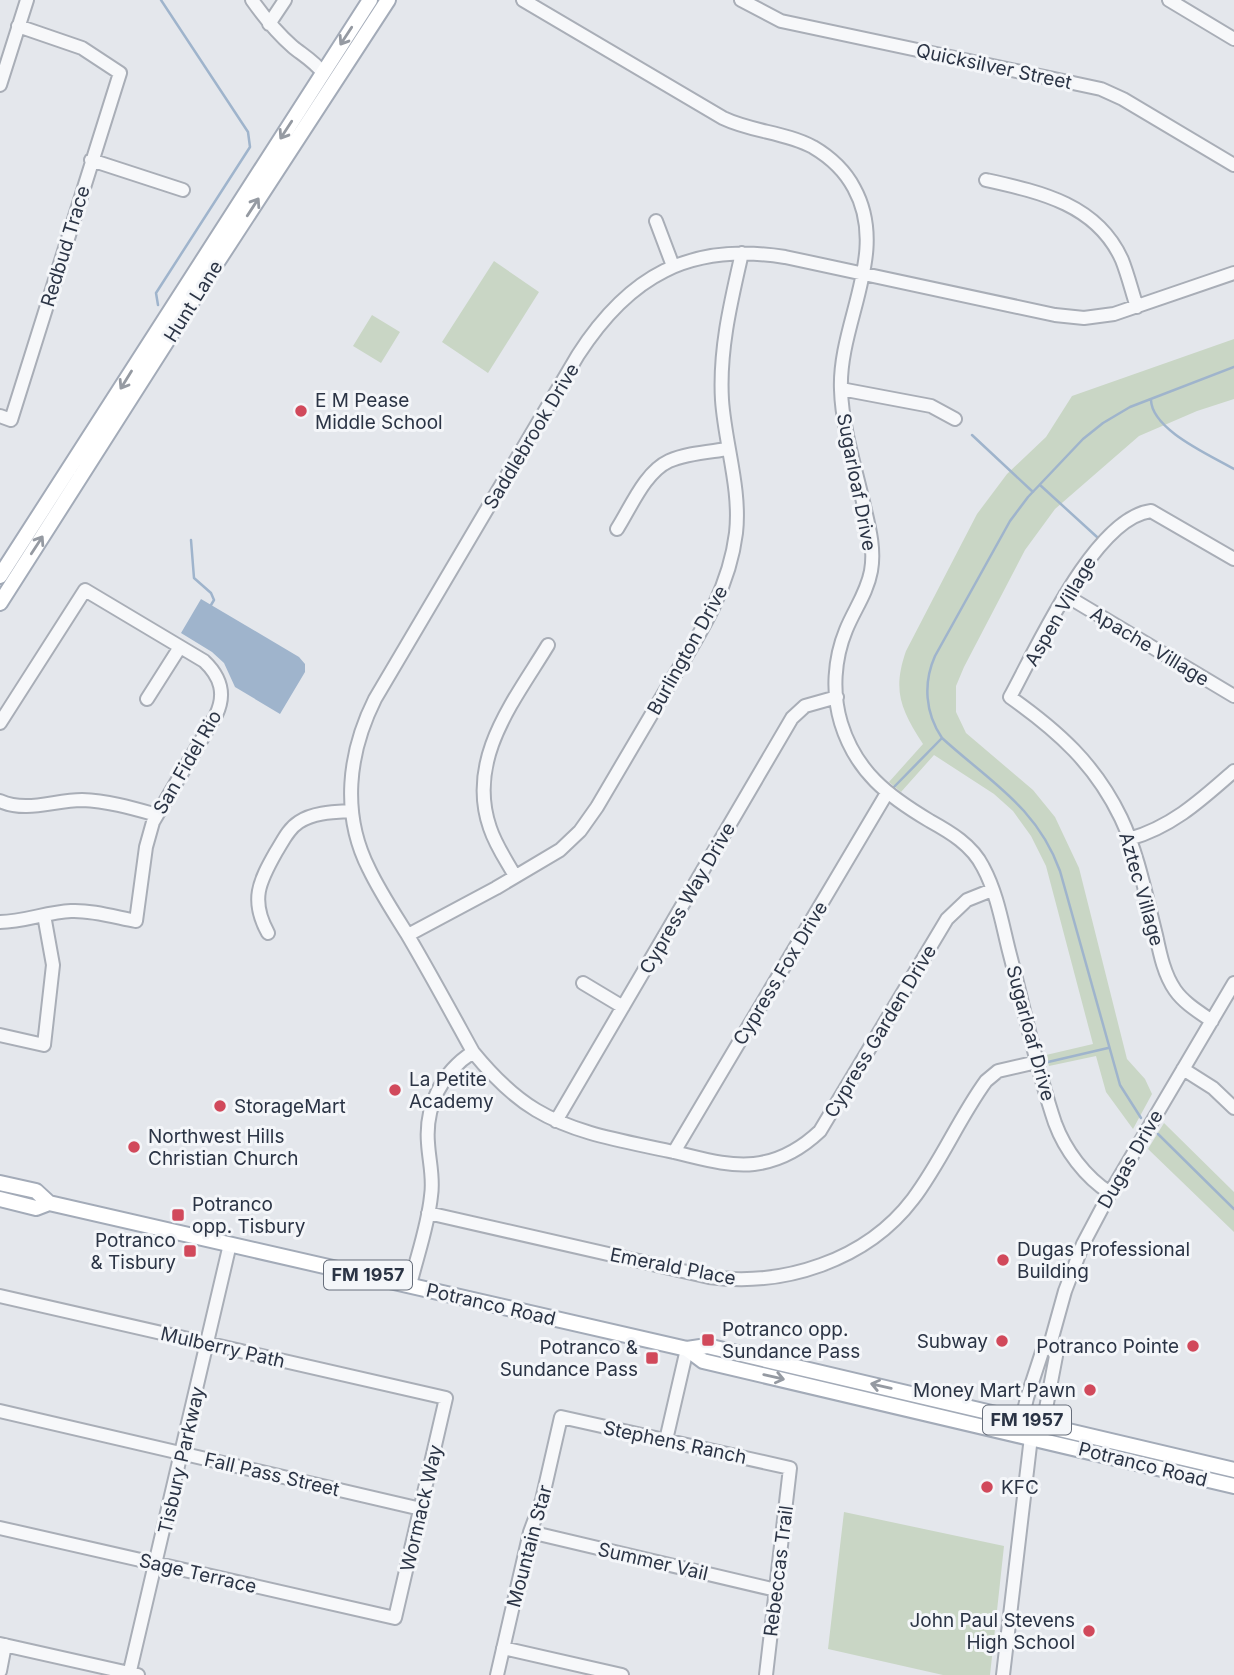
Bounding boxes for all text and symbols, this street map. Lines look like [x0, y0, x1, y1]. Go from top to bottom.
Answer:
one-way arrow [339, 26, 353, 46]
street label: Quicksilver Street [914, 39, 1074, 94]
one-way arrow [278, 120, 293, 139]
street label: Redbud Trace [36, 183, 95, 309]
one-way arrow [246, 197, 260, 217]
street label: Hunt Lane [159, 256, 228, 346]
street label: Saddlebrook Drive [479, 359, 584, 513]
one-way arrow [118, 369, 132, 389]
place label: E M Pease Middle School [315, 389, 443, 434]
marker: E M Pease Middle School [293, 403, 309, 419]
street label: Sugarloaf Drive [832, 411, 881, 553]
one-way arrow [30, 536, 44, 556]
street label: Aspen Village [1020, 552, 1101, 670]
street label: Burlington Drive [642, 582, 732, 719]
street label: Apache Village [1086, 602, 1213, 691]
street label: San Fidel Rio [148, 706, 226, 818]
street label: Cypress Way Drive [635, 819, 740, 978]
street label: Aztec Village [1114, 830, 1169, 949]
street label: Cypress Fox Drive [728, 897, 832, 1049]
street label: Cypress Garden Drive [820, 941, 941, 1122]
street label: Sugarloaf Drive [1001, 963, 1060, 1104]
place label: La Petite Academy [409, 1068, 494, 1113]
marker: La Petite Academy [387, 1082, 403, 1098]
place label: StorageMart [234, 1095, 346, 1118]
marker: StorageMart [212, 1098, 228, 1114]
street label: Dugas Drive [1093, 1106, 1168, 1213]
place label: Northwest Hills Christian Church [148, 1125, 299, 1170]
marker: Northwest Hills Christian Church [126, 1139, 142, 1155]
place label: Potranco opp. Tisbury [192, 1193, 306, 1238]
marker: Potranco opp. Tisbury [170, 1207, 186, 1223]
place label: Potranco & Tisbury [91, 1229, 176, 1274]
place label: Dugas Professional Building [1017, 1238, 1190, 1283]
marker: Potranco & Tisbury [182, 1243, 198, 1259]
street label: Emerald Place [608, 1243, 738, 1290]
marker: Dugas Professional Building [995, 1252, 1011, 1268]
road number: FM 1957 [324, 1260, 412, 1290]
street label: Potranco Road [424, 1278, 558, 1331]
place label: Potranco opp. Sundance Pass [722, 1318, 860, 1363]
street label: Mulberry Path [158, 1322, 287, 1373]
place label: Subway [917, 1330, 988, 1353]
marker: Potranco opp. Sundance Pass [700, 1332, 716, 1348]
marker: Subway [994, 1333, 1010, 1349]
place label: Potranco Pointe [1036, 1335, 1179, 1358]
place label: Potranco & Sundance Pass [500, 1336, 638, 1381]
marker: Potranco Pointe [1185, 1338, 1201, 1354]
marker: Potranco & Sundance Pass [644, 1350, 660, 1366]
one-way arrow [762, 1371, 785, 1384]
one-way arrow [871, 1379, 893, 1392]
place label: Money Mart Pawn [913, 1379, 1076, 1402]
marker: Money Mart Pawn [1082, 1382, 1098, 1398]
street label: Tisbury Parkway [153, 1384, 210, 1536]
road number: FM 1957 [983, 1406, 1071, 1434]
street label: Stephens Ranch [601, 1416, 749, 1469]
street label: Potranco Road [1076, 1437, 1210, 1492]
street label: Wormack Way [396, 1442, 447, 1574]
street label: Fall Pass Street [202, 1448, 342, 1501]
place label: KFC [1001, 1476, 1039, 1499]
marker: KFC [979, 1479, 995, 1495]
street label: Mountain Star [502, 1483, 557, 1610]
street label: Rebeccas Trail [759, 1504, 798, 1638]
street label: Summer Vail [596, 1538, 710, 1585]
street label: Sage Terrace [137, 1549, 259, 1598]
place label: John Paul Stevens High School [909, 1609, 1075, 1654]
marker: John Paul Stevens High School [1081, 1623, 1097, 1639]

